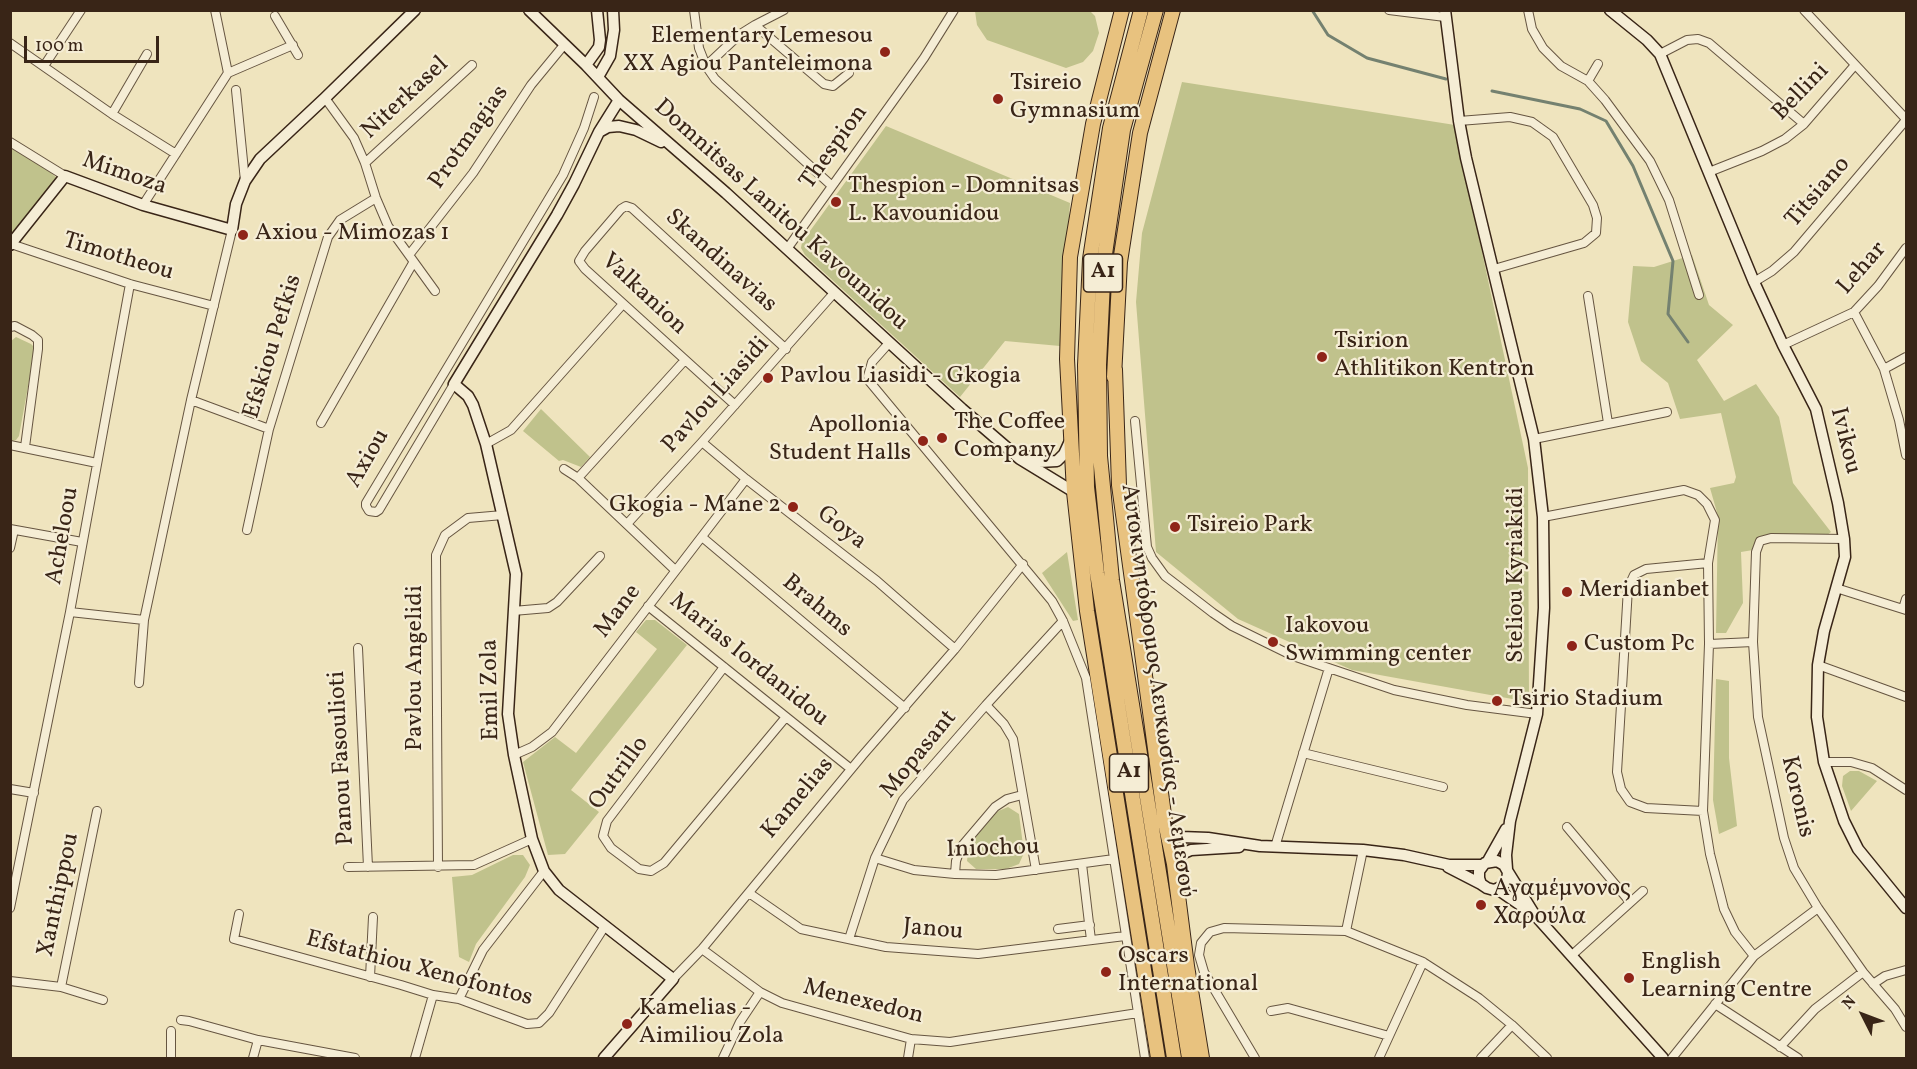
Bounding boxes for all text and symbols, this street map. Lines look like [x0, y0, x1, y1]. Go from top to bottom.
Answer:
scale bar [27, 24, 162, 62]
place label: Elementary Lemesou XX Agiou Panteleimona [623, 24, 873, 80]
text: 100 m [35, 34, 84, 59]
marker: Elementary Lemesou XX Agiou Panteleimona [878, 45, 892, 59]
street label: Niterkasel [357, 51, 455, 147]
street label: Bellini [1768, 58, 1836, 128]
place label: Tsireio Gymnasium [1010, 71, 1140, 127]
street label: Protmagias [424, 81, 516, 195]
marker: Tsireio Gymnasium [991, 92, 1005, 106]
street label: Domnitsas Lanitou Kavounidou [647, 94, 913, 338]
street label: Thespion [795, 100, 875, 196]
street label: Mimoza [78, 147, 170, 203]
street label: Titsiano [1780, 151, 1858, 235]
place label: Thespion - Domnitsas L. Kavounidou [848, 174, 1079, 230]
marker: Thespion - Domnitsas L. Kavounidou [829, 195, 843, 209]
street label: Skandinavias [658, 204, 782, 320]
place label: Axiou - Mimozas 1 [255, 221, 450, 249]
street label: Timotheou [59, 227, 177, 289]
marker: Axiou - Mimozas 1 [236, 228, 250, 242]
street label: Lehar [1832, 236, 1894, 302]
street label: Valkanion [594, 248, 692, 342]
road number: A1 [1084, 254, 1122, 292]
street label: Efskiou Pefkis [238, 272, 310, 422]
place label: Tsirion Athlitikon Kentron [1334, 329, 1535, 385]
street label: Pavlou Liasidi [657, 332, 777, 460]
marker: Tsirion Athlitikon Kentron [1315, 350, 1329, 364]
place label: Pavlou Liasidi - Gkogia [780, 364, 1021, 392]
marker: Pavlou Liasidi - Gkogia [761, 371, 775, 385]
street label: Ivikou [1822, 405, 1866, 477]
place label: The Coffee Company [954, 410, 1065, 466]
place label: Apollonia Student Halls [769, 413, 911, 469]
street label: Axiou [341, 425, 397, 493]
marker: The Coffee Company [935, 431, 949, 445]
marker: Apollonia Student Halls [916, 434, 930, 448]
street label: Αυτοκινητόδρομος Λευκωσίας - Λεμεσού [1113, 482, 1199, 900]
street label: Acheloou [41, 485, 87, 587]
street label: Steliou Kyriakidi [1504, 487, 1532, 663]
place label: Gkogia - Mane 2 [609, 493, 781, 521]
marker: Gkogia - Mane 2 [786, 500, 800, 514]
street label: Goya [810, 501, 872, 557]
place label: Tsireio Park [1187, 513, 1313, 541]
marker: Tsireio Park [1168, 520, 1182, 534]
street label: Brahms [775, 569, 857, 645]
place label: Meridianbet [1579, 578, 1709, 606]
street label: Mane [589, 579, 649, 645]
street label: Pavlou Angelidi [403, 585, 431, 751]
marker: Meridianbet [1560, 585, 1574, 599]
street label: Marias Iordanidou [662, 588, 834, 734]
place label: Iakovou Swimming center [1285, 614, 1471, 670]
place label: Custom Pc [1584, 632, 1695, 660]
marker: Iakovou Swimming center [1266, 635, 1280, 649]
street label: Emil Zola [477, 639, 507, 741]
marker: Custom Pc [1565, 639, 1579, 653]
street label: Panou Fasoulioti [324, 670, 362, 846]
place label: Tsirio Stadium [1509, 687, 1663, 715]
marker: Tsirio Stadium [1490, 694, 1504, 708]
street label: Mopasant [876, 705, 964, 805]
street label: Outrillo [584, 732, 656, 816]
street label: Kamelias [757, 752, 841, 846]
street label: Koronis [1773, 753, 1819, 841]
road number: A1 [1110, 754, 1148, 792]
street label: Xanthippou [33, 830, 87, 960]
street label: Iniochou [946, 834, 1040, 866]
place label: Αγαμέμνονος Χαρούλα [1493, 877, 1631, 933]
marker: Αγαμέμνονος Χαρούλα [1474, 898, 1488, 912]
street label: Janou [902, 914, 964, 948]
street label: Efstathiou Xenofontos [302, 926, 536, 1014]
place label: Oscars International [1118, 944, 1258, 1000]
place label: English Learning Centre [1641, 950, 1812, 1006]
marker: Oscars International [1099, 965, 1113, 979]
marker: English Learning Centre [1622, 971, 1636, 985]
street label: Menexedon [800, 974, 926, 1032]
north arrow [1833, 985, 1893, 1045]
text: N [1838, 991, 1862, 1015]
place label: Kamelias - Aimiliou Zola [639, 996, 784, 1052]
marker: Kamelias - Aimiliou Zola [620, 1017, 634, 1031]

